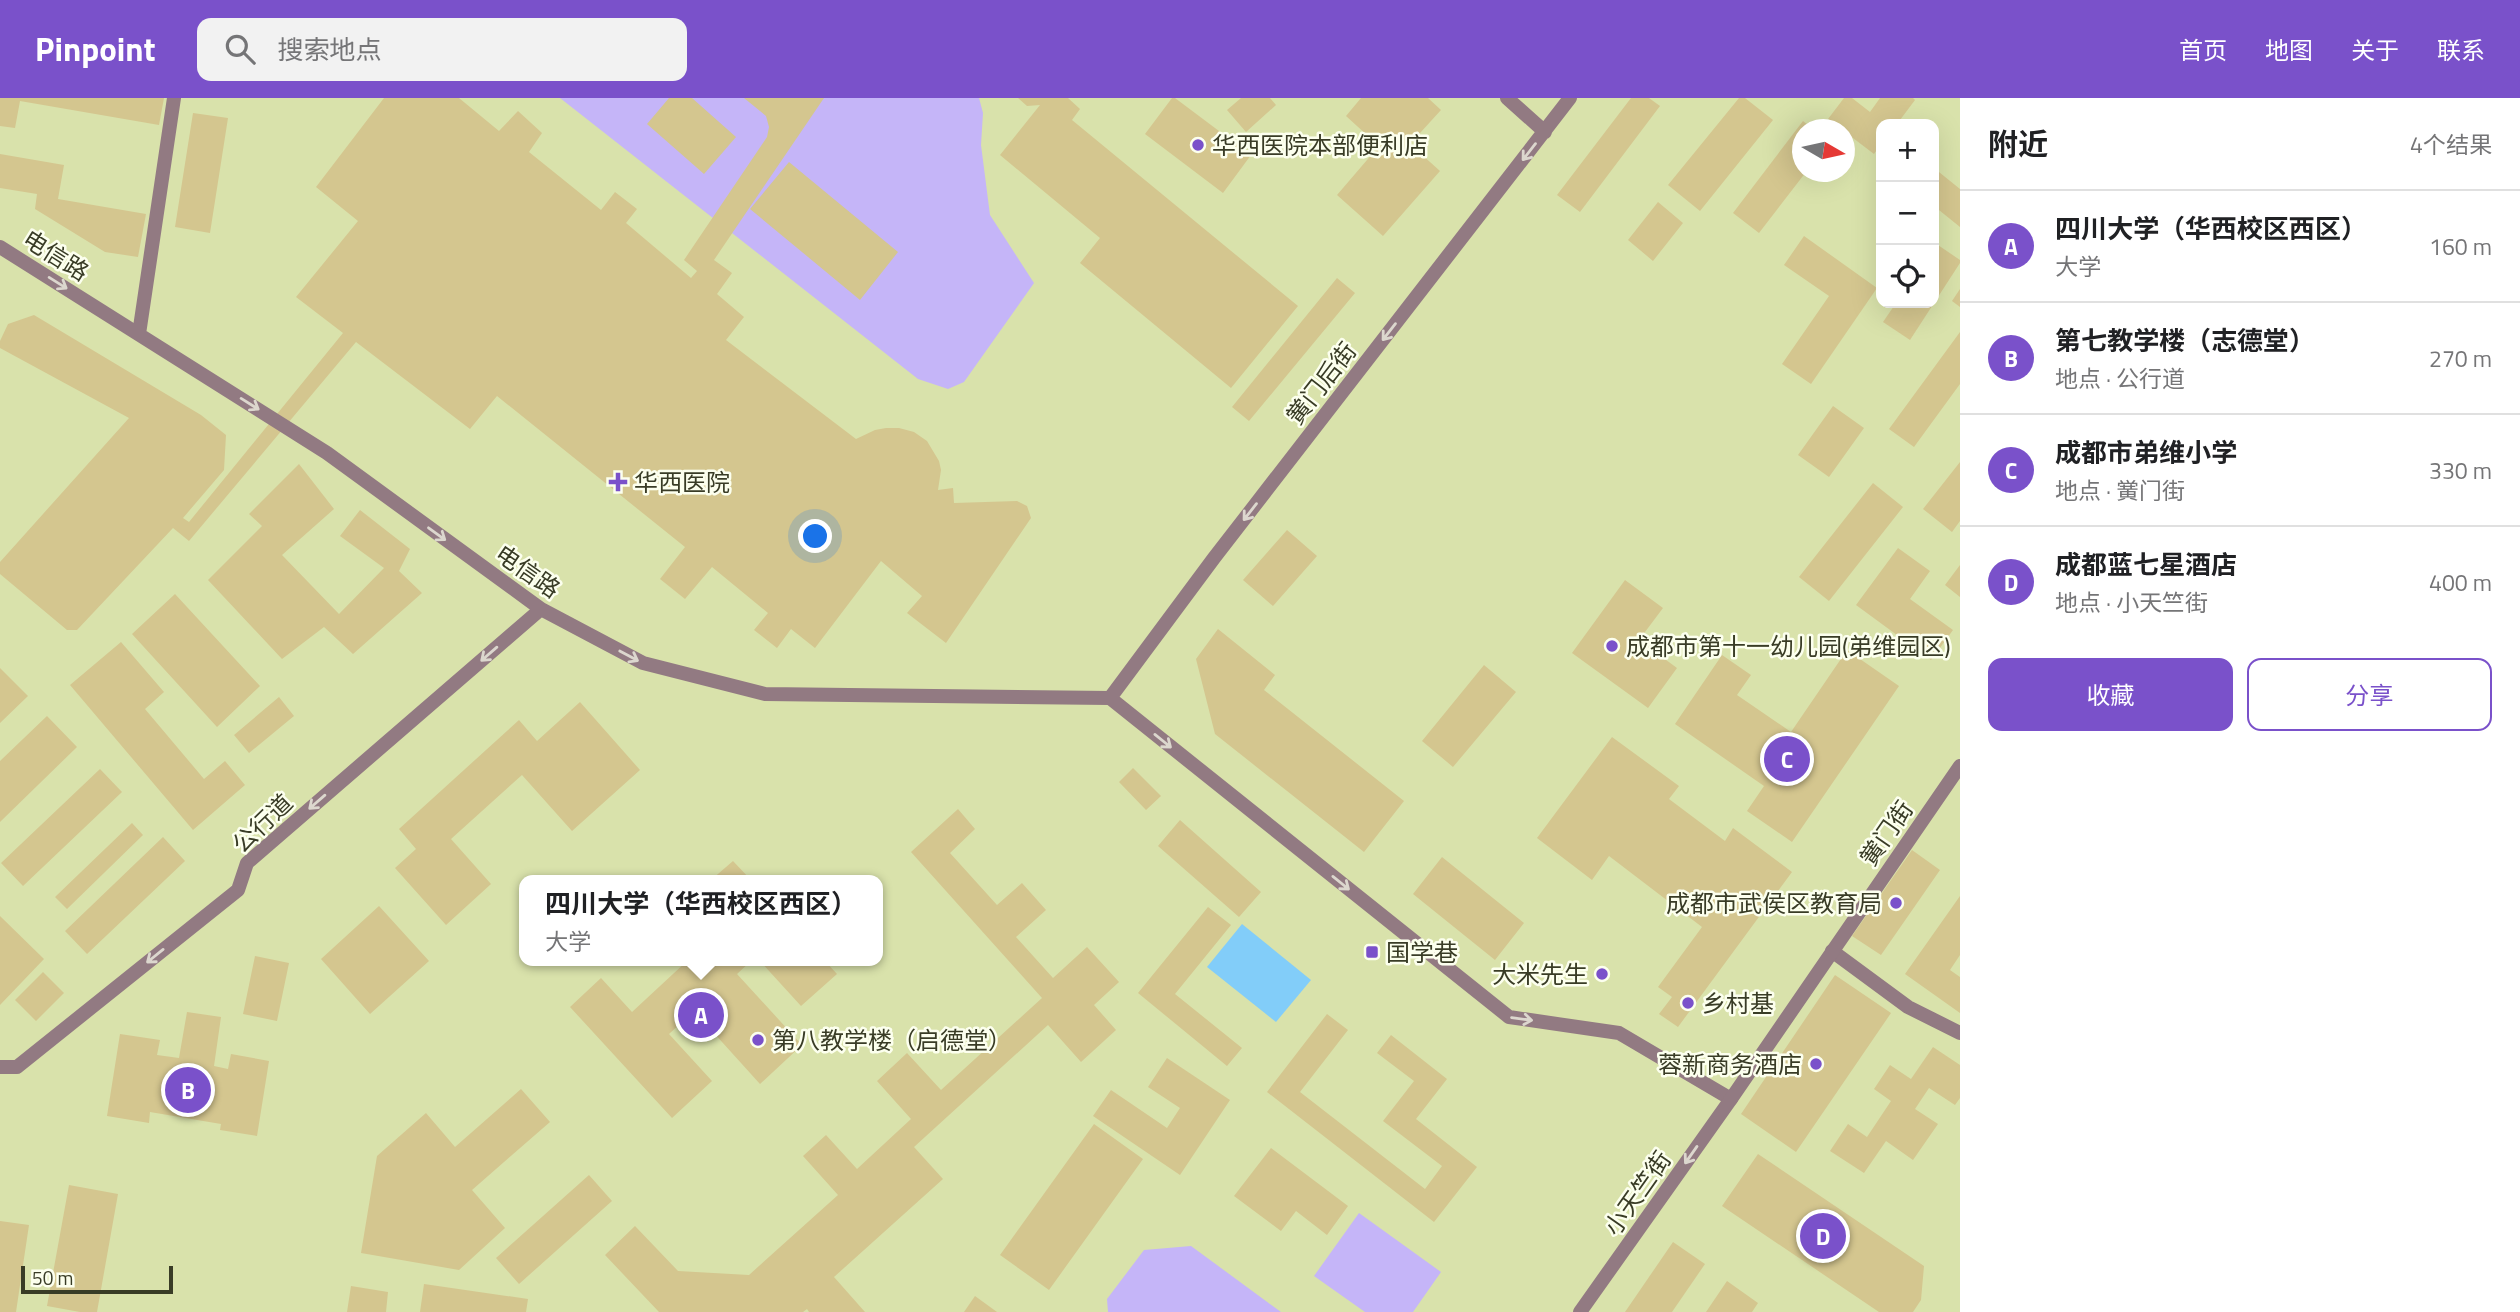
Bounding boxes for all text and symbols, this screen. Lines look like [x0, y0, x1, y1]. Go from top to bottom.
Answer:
search box [197, 18, 687, 81]
text: Pinpoint [35, 24, 155, 74]
icon: search [221, 30, 259, 68]
text: 搜索地点 [277, 30, 382, 69]
text: 首页 [2179, 32, 2227, 68]
text: 地图 [2265, 32, 2313, 68]
text: 关于 [2351, 32, 2399, 68]
text: 联系 [2437, 32, 2485, 68]
north arrow [1792, 119, 1855, 182]
map controls [1876, 119, 1939, 308]
button: + [1876, 119, 1939, 182]
text: 附近 [1988, 121, 2048, 167]
place label: 华西医院本部便利店 [1212, 127, 1428, 163]
text: 4个结果 [2410, 127, 2492, 162]
marker: 华西医院本部便利店 [1190, 137, 1206, 153]
one-way arrow [1521, 143, 1536, 161]
button: − [1876, 182, 1939, 245]
text: 四川大学（华西校区西区） [2055, 209, 2367, 248]
street label: 电信路 [16, 221, 96, 289]
text: A [2004, 229, 2018, 264]
text: 160 m [2429, 229, 2492, 264]
button: locate [1876, 245, 1939, 308]
text: 大学 [2055, 249, 2101, 284]
one-way arrow [47, 277, 67, 291]
text: 第七教学楼（志德堂） [2055, 321, 2315, 360]
one-way arrow [1382, 322, 1397, 341]
street label: 黉门后街 [1277, 334, 1365, 432]
text: B [2004, 341, 2018, 376]
text: 270 m [2429, 341, 2492, 376]
text: 地点 · 公行道 [2055, 361, 2185, 396]
one-way arrow [240, 398, 260, 412]
text: 成都市弟维小学 [2055, 433, 2237, 472]
text: C [2005, 453, 2017, 488]
text: 330 m [2429, 453, 2492, 488]
place label: 华西医院 [634, 464, 730, 500]
marker: 华西医院 [608, 472, 628, 492]
text: 地点 · 黉门街 [2055, 473, 2185, 508]
one-way arrow [1243, 502, 1258, 521]
your location [798, 519, 832, 553]
one-way arrow [428, 526, 447, 541]
street label: 电信路 [488, 536, 568, 606]
text: 成都蓝七星酒店 [2055, 545, 2237, 584]
text: D [2004, 565, 2018, 600]
text: 400 m [2429, 565, 2492, 600]
text: 地点 · 小天竺街 [2055, 585, 2208, 620]
place label: 成都市第十一幼儿园(弟维园区) [1626, 628, 1951, 664]
marker: 成都市第十一幼儿园(弟维园区) [1604, 638, 1620, 654]
one-way arrow [480, 646, 498, 662]
one-way arrow [618, 649, 639, 663]
button: 收藏 [1988, 658, 2233, 731]
button: 分享 [2247, 658, 2492, 731]
one-way arrow [1154, 733, 1172, 749]
pin: C [1764, 733, 1810, 785]
street label: 公行道 [224, 785, 300, 861]
street label: 黉门街 [1851, 793, 1921, 873]
one-way arrow [308, 794, 326, 810]
popup [519, 875, 883, 966]
one-way arrow [1332, 875, 1350, 891]
text: 四川大学（华西校区西区） [545, 884, 857, 923]
place label: 成都市武侯区教育局 [1666, 885, 1882, 921]
marker: 成都市武侯区教育局 [1888, 895, 1904, 911]
text: 大学 [545, 924, 591, 959]
place label: 国学巷 [1386, 934, 1458, 970]
marker: 国学巷 [1364, 944, 1380, 960]
one-way arrow [147, 949, 165, 964]
place label: 大米先生 [1492, 956, 1588, 992]
marker: 大米先生 [1594, 966, 1610, 982]
place label: 乡村基 [1702, 985, 1774, 1021]
pin: A [678, 989, 724, 1041]
marker: 乡村基 [1680, 995, 1696, 1011]
one-way arrow [1510, 1013, 1533, 1026]
place label: 第八教学楼（启德堂） [772, 1022, 1012, 1058]
marker: 第八教学楼（启德堂） [750, 1032, 766, 1048]
place label: 蓉新商务酒店 [1658, 1046, 1802, 1082]
marker: 蓉新商务酒店 [1808, 1056, 1824, 1072]
pin: B [165, 1064, 211, 1116]
street label: 小天竺街 [1595, 1143, 1679, 1243]
one-way arrow [1684, 1145, 1698, 1164]
pin: D [1800, 1210, 1846, 1262]
scale bar [21, 1263, 173, 1295]
text: 50 m [32, 1263, 73, 1292]

